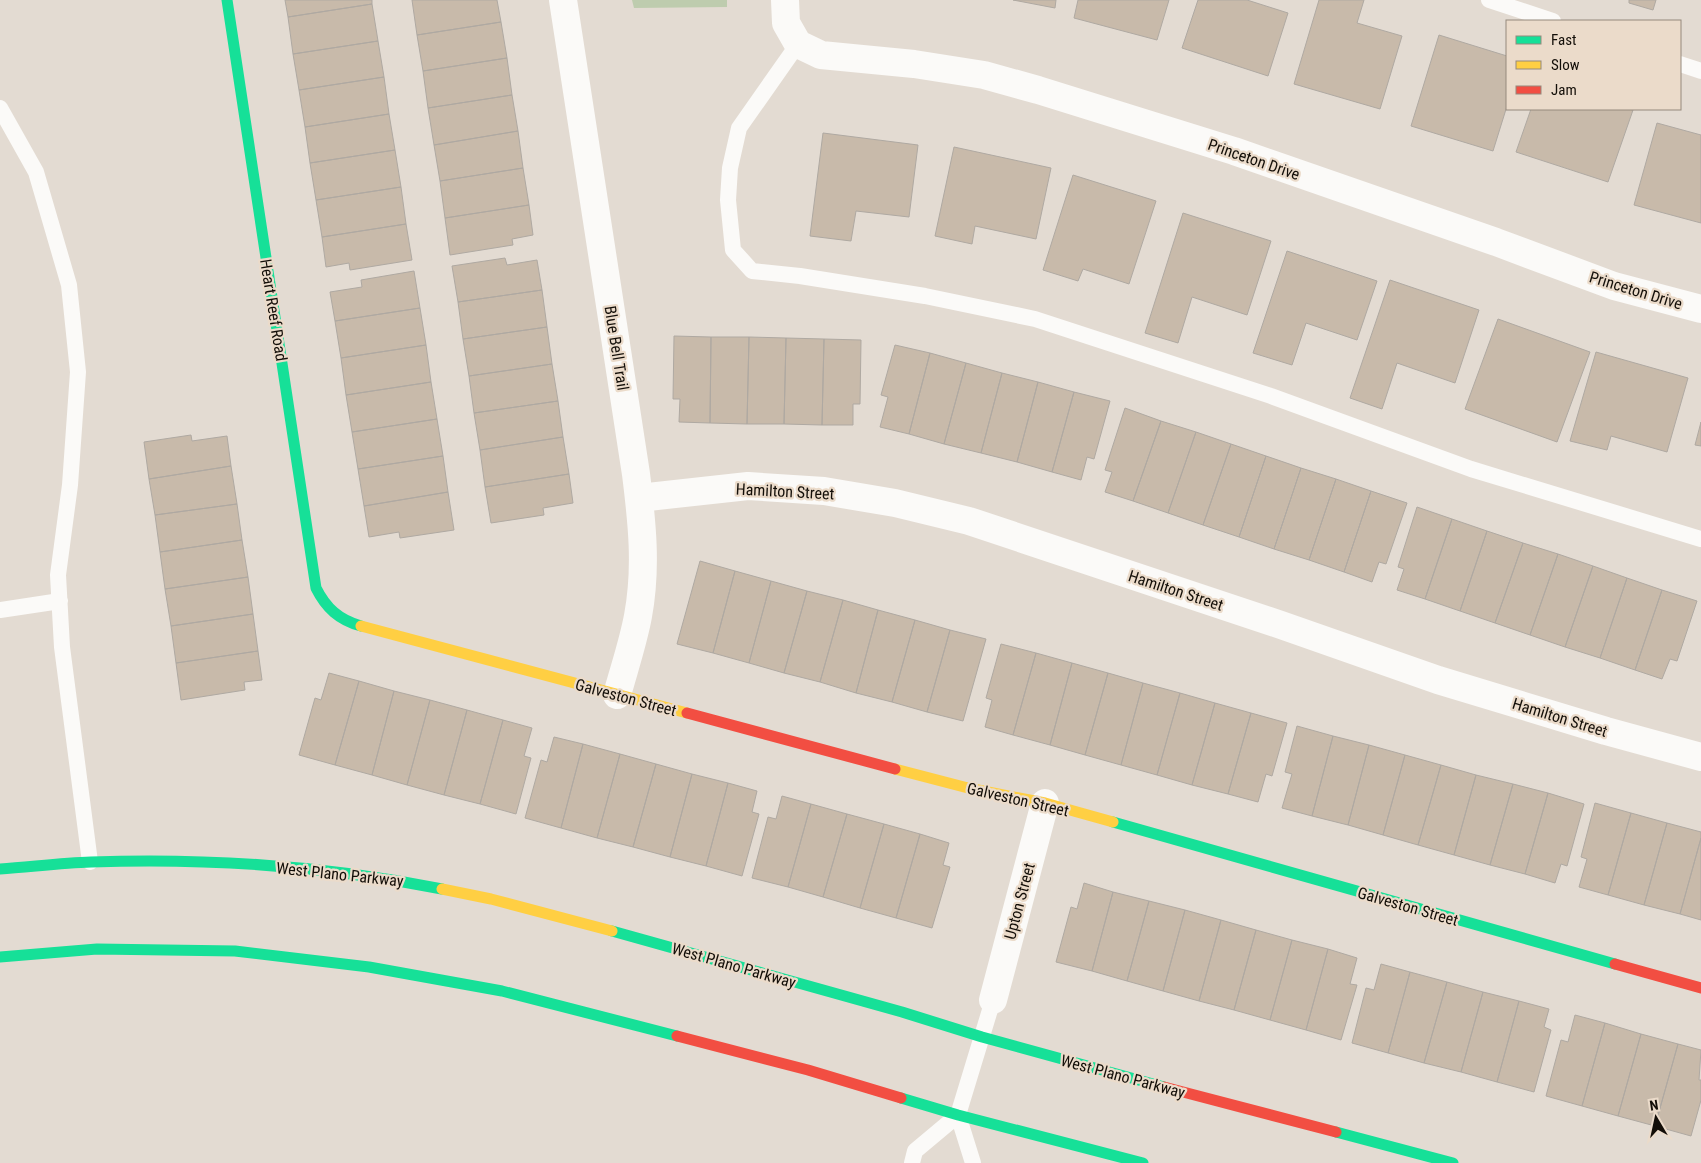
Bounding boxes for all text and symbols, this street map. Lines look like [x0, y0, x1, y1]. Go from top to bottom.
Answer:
legend [1506, 20, 1681, 110]
text: Fast [1551, 31, 1576, 49]
text: Slow [1551, 56, 1580, 74]
text: Jam [1551, 81, 1577, 99]
street label: Princeton Drive [1205, 135, 1302, 184]
street label: Heart Reef Road [256, 258, 291, 362]
street label: Princeton Drive [1587, 267, 1685, 314]
street label: Blue Bell Trail [600, 304, 633, 392]
street label: Hamilton Street [735, 479, 835, 504]
street label: Hamilton Street [1126, 566, 1226, 615]
street label: Galveston Street [573, 675, 679, 720]
street label: Hamilton Street [1510, 694, 1610, 741]
street label: Galveston Street [965, 779, 1071, 820]
street label: West Plano Parkway [275, 858, 405, 891]
street label: Upton Street [1000, 861, 1039, 941]
street label: Galveston Street [1355, 883, 1461, 930]
street label: West Plano Parkway [670, 939, 798, 992]
street label: West Plano Parkway [1059, 1051, 1187, 1102]
north arrow [1631, 1093, 1681, 1143]
text: N [1648, 1097, 1659, 1114]

